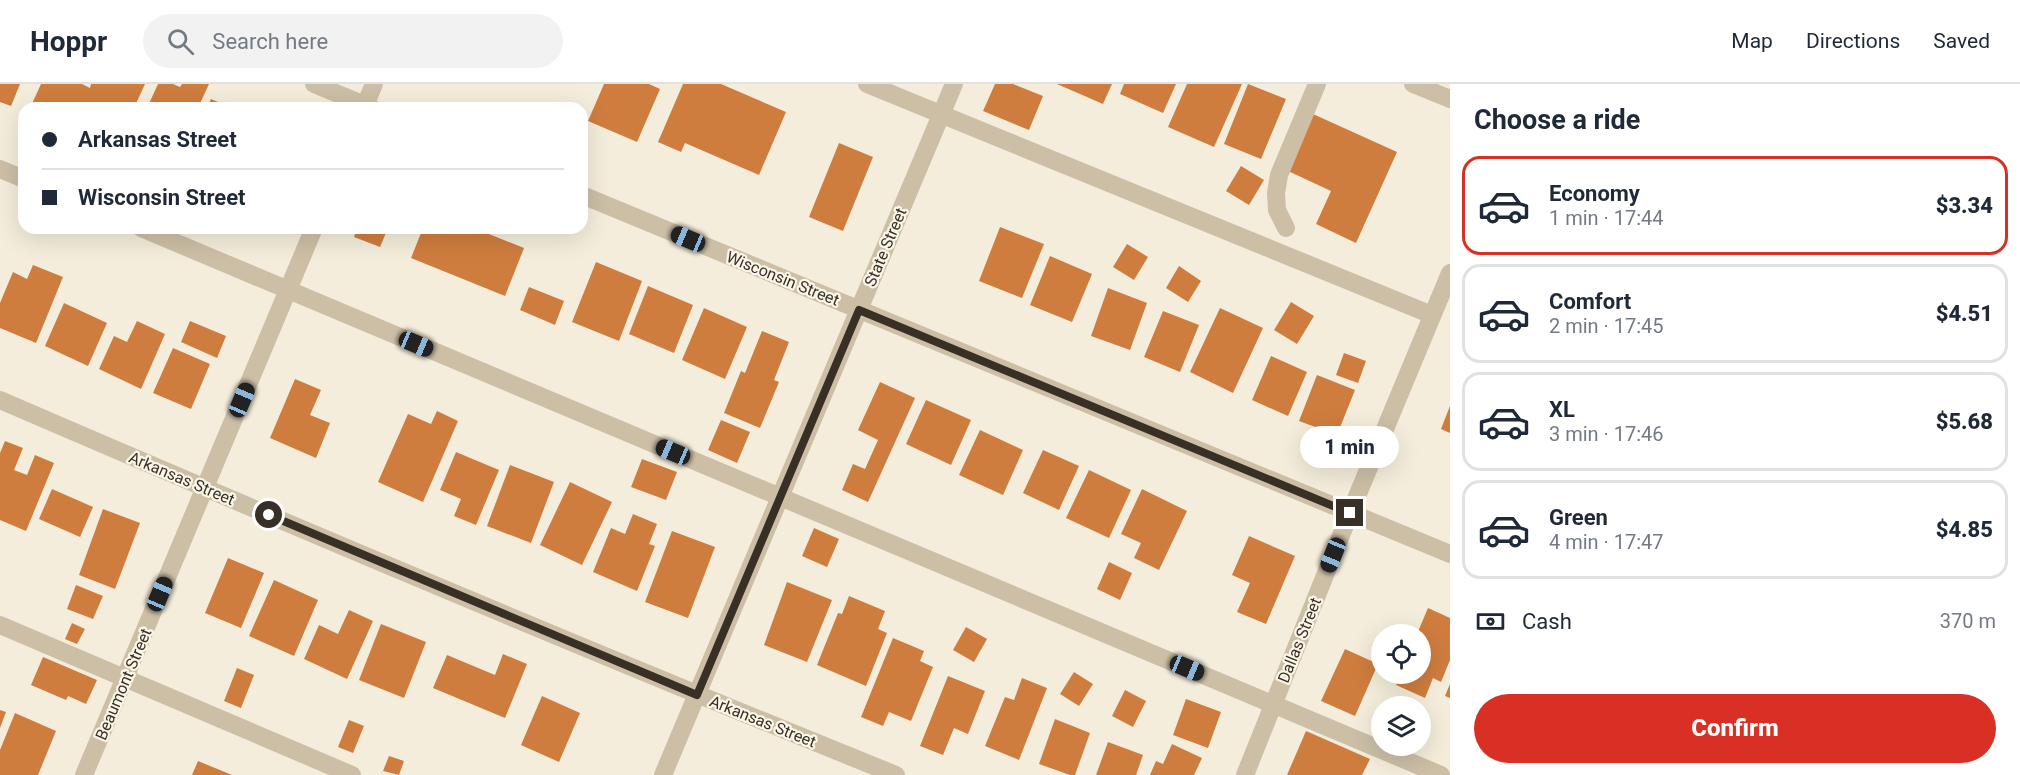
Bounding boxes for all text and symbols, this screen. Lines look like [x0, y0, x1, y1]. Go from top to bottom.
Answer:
search box [143, 14, 563, 68]
text: Hoppr [30, 25, 107, 58]
icon: search [164, 25, 197, 58]
text: Search here [212, 29, 328, 54]
text: Map [1731, 29, 1773, 53]
text: Directions [1806, 29, 1900, 53]
text: Saved [1933, 29, 1990, 53]
text: Choose a ride [1474, 104, 1640, 136]
text: Arkansas Street [78, 127, 237, 152]
icon: car [1477, 179, 1531, 233]
text: Economy [1549, 181, 1640, 206]
text: Wisconsin Street [78, 185, 246, 210]
text: $3.34 [1936, 193, 1993, 218]
street label: State Street [860, 205, 910, 289]
text: 1 min · 17:44 [1549, 206, 1664, 230]
car [668, 224, 708, 254]
street label: Wisconsin Street [724, 247, 842, 310]
icon: car [1477, 287, 1531, 341]
text: Comfort [1549, 289, 1631, 314]
text: $4.51 [1936, 301, 1993, 326]
text: 2 min · 17:45 [1549, 314, 1664, 338]
car [396, 329, 436, 359]
car [227, 380, 257, 420]
icon: car [1477, 395, 1531, 449]
text: XL [1549, 397, 1575, 422]
text: $5.68 [1936, 409, 1993, 434]
text: 3 min · 17:46 [1549, 422, 1664, 446]
callout: 1 min [1300, 426, 1400, 468]
text: 1 min [1324, 435, 1375, 459]
car [653, 437, 693, 467]
street label: Arkansas Street [126, 448, 237, 509]
route end [1336, 499, 1363, 526]
route start [255, 501, 282, 528]
icon: car [1477, 503, 1531, 557]
text: Green [1549, 505, 1608, 530]
text: $4.85 [1936, 517, 1993, 542]
text: 4 min · 17:47 [1549, 530, 1664, 554]
car [1318, 535, 1348, 575]
car [145, 574, 175, 614]
street label: Dallas Street [1274, 595, 1325, 686]
icon: cash [1474, 605, 1507, 638]
text: Cash [1522, 609, 1572, 634]
text: 370 m [1940, 609, 1996, 633]
map controls [1371, 624, 1431, 756]
button: locate [1371, 624, 1431, 684]
street label: Beaumont Street [91, 626, 156, 743]
car [1167, 653, 1207, 683]
street label: Arkansas Street [707, 692, 819, 751]
button: Confirm [1474, 694, 1996, 763]
button: layers [1371, 696, 1431, 756]

